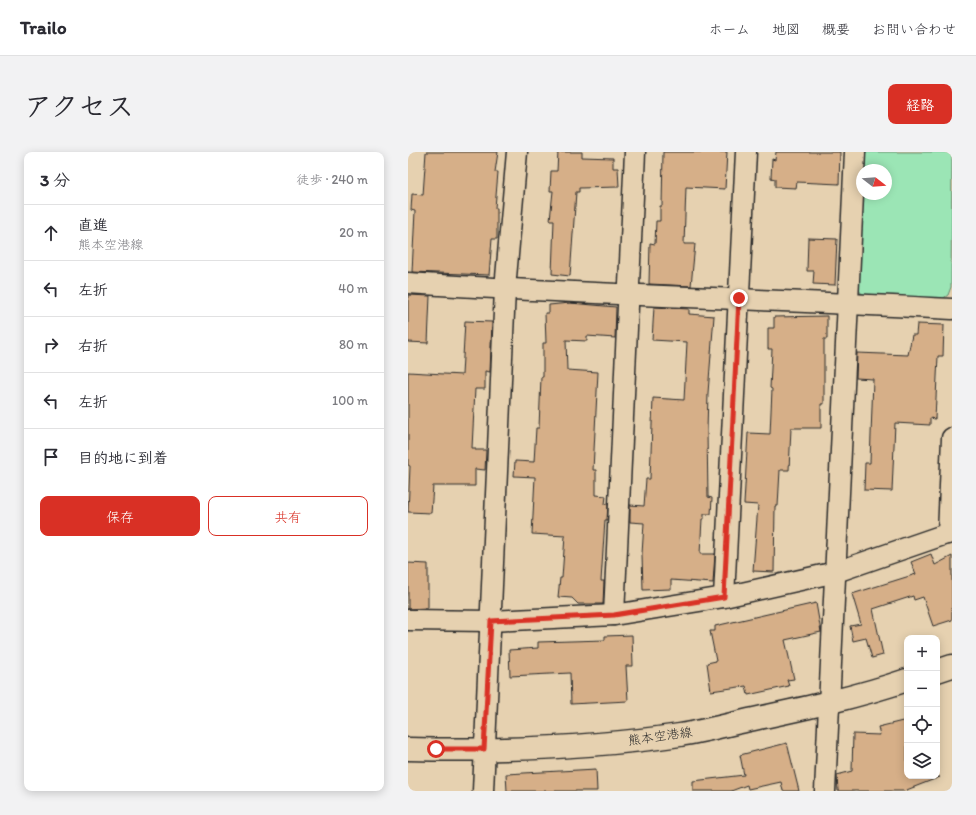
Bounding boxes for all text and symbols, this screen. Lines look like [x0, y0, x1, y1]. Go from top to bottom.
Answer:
text: Trailo [20, 16, 67, 39]
text: ホーム [709, 21, 750, 38]
text: 地図 [772, 21, 800, 38]
text: 概要 [822, 21, 850, 38]
text: お問い合わせ [872, 21, 956, 38]
button: 経路 [888, 84, 952, 124]
text: アクセス [24, 89, 134, 123]
north arrow [856, 164, 892, 200]
text: 3 分 [40, 170, 70, 190]
text: 徒歩 · 240 m [297, 172, 368, 187]
text: 直進 [78, 216, 108, 234]
icon: ahead [40, 222, 62, 244]
text: 20 m [339, 225, 368, 240]
text: 熊本空港線 [78, 237, 143, 252]
icon: left [40, 278, 62, 300]
text: 左折 [78, 281, 108, 299]
text: 40 m [338, 281, 368, 296]
route end [730, 289, 748, 307]
icon: right [40, 334, 62, 356]
text: 右折 [78, 337, 108, 355]
text: 80 m [339, 337, 368, 352]
icon: left [40, 390, 62, 412]
text: 左折 [78, 393, 108, 411]
text: 100 m [332, 393, 368, 408]
icon: arrive [40, 446, 62, 468]
text: 目的地に到着 [78, 449, 168, 467]
button: 保存 [40, 496, 200, 536]
button: 共有 [208, 496, 368, 536]
map controls [904, 635, 940, 779]
button: + [904, 635, 940, 671]
button: − [904, 671, 940, 707]
button: locate [904, 707, 940, 743]
street label: 熊本空港線 [627, 724, 694, 748]
route start [427, 740, 445, 758]
button: layers [904, 743, 940, 779]

